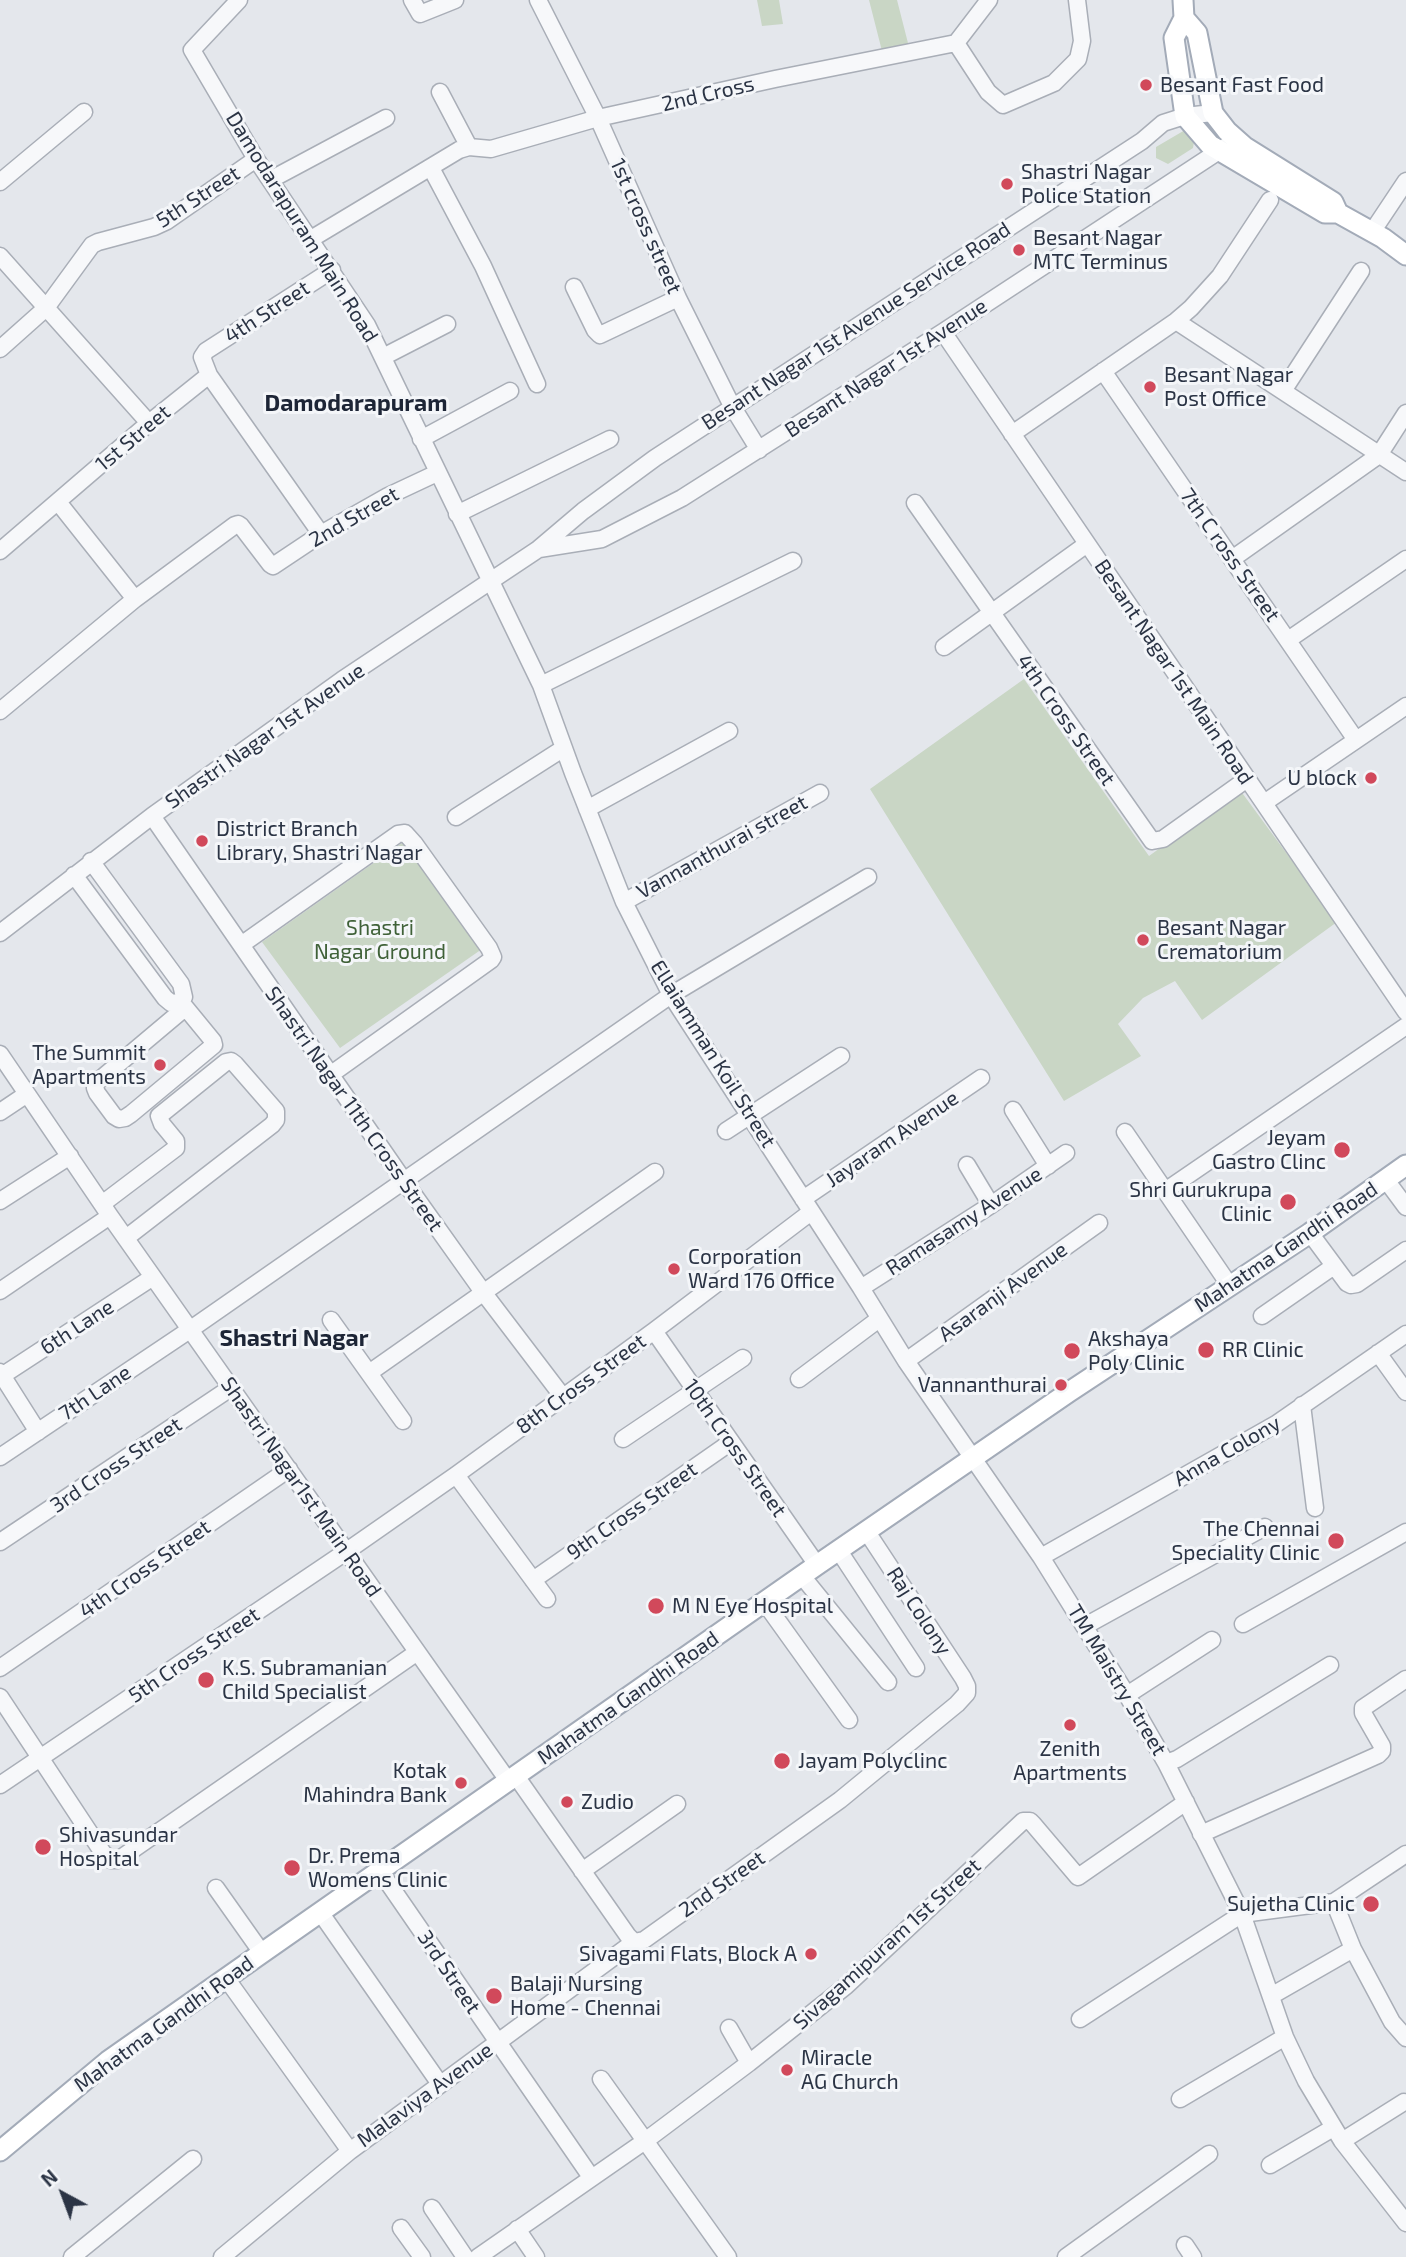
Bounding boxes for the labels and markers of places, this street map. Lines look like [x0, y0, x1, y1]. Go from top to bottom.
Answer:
place label: Besant Fast Food [1160, 72, 1324, 98]
marker: Besant Fast Food [1138, 77, 1154, 93]
place label: Shastri Nagar Police Station [1021, 159, 1151, 209]
marker: Shastri Nagar Police Station [999, 176, 1015, 192]
place label: Besant Nagar MTC Terminus [1033, 225, 1168, 275]
marker: Besant Nagar MTC Terminus [1011, 242, 1027, 258]
place label: Besant Nagar Post Office [1164, 362, 1293, 412]
marker: Besant Nagar Post Office [1142, 379, 1158, 395]
place label: U block [1287, 765, 1357, 791]
marker: U block [1363, 770, 1379, 786]
place label: District Branch Library, Shastri Nagar [216, 816, 423, 866]
marker: District Branch Library, Shastri Nagar [194, 833, 210, 849]
place label: Besant Nagar Crematorium [1157, 915, 1286, 965]
marker: Besant Nagar Crematorium [1135, 932, 1151, 948]
place label: The Summit Apartments [32, 1040, 146, 1090]
marker: The Summit Apartments [152, 1057, 168, 1073]
place label: Jeyam Gastro Clinc [1212, 1125, 1326, 1175]
marker: Jeyam Gastro Clinc [1332, 1140, 1352, 1160]
place label: Shri Gurukrupa Clinic [1129, 1177, 1272, 1227]
marker: Shri Gurukrupa Clinic [1278, 1192, 1298, 1212]
place label: Corporation Ward 176 Office [688, 1244, 835, 1294]
marker: Corporation Ward 176 Office [666, 1261, 682, 1277]
place label: Akshaya Poly Clinic [1088, 1326, 1185, 1376]
place label: RR Clinic [1222, 1337, 1304, 1363]
marker: RR Clinic [1196, 1340, 1216, 1360]
marker: Akshaya Poly Clinic [1062, 1341, 1082, 1361]
place label: Vannanthurai [918, 1372, 1047, 1398]
marker: Vannanthurai [1053, 1377, 1069, 1393]
place label: The Chennai Speciality Clinic [1171, 1516, 1320, 1566]
marker: The Chennai Speciality Clinic [1326, 1531, 1346, 1551]
place label: M N Eye Hospital [672, 1593, 833, 1619]
marker: M N Eye Hospital [646, 1596, 666, 1616]
place label: K.S. Subramanian Child Specialist [222, 1655, 387, 1705]
marker: K.S. Subramanian Child Specialist [196, 1670, 216, 1690]
marker: Zenith Apartments [1062, 1717, 1078, 1733]
place label: Zenith Apartments [1013, 1736, 1127, 1786]
place label: Jayam Polyclinc [798, 1748, 947, 1774]
marker: Jayam Polyclinc [772, 1751, 792, 1771]
place label: Kotak Mahindra Bank [303, 1758, 447, 1808]
marker: Kotak Mahindra Bank [453, 1775, 469, 1791]
place label: Zudio [581, 1789, 634, 1815]
marker: Zudio [559, 1794, 575, 1810]
place label: Shivasundar Hospital [59, 1822, 178, 1872]
marker: Shivasundar Hospital [33, 1837, 53, 1857]
place label: Dr. Prema Womens Clinic [308, 1843, 448, 1893]
marker: Dr. Prema Womens Clinic [282, 1858, 302, 1878]
place label: Sujetha Clinic [1227, 1891, 1355, 1917]
marker: Sujetha Clinic [1361, 1894, 1381, 1914]
place label: Sivagami Flats, Block A [579, 1941, 797, 1967]
marker: Sivagami Flats, Block A [803, 1946, 819, 1962]
place label: Balaji Nursing Home - Chennai [510, 1971, 661, 2021]
marker: Balaji Nursing Home - Chennai [484, 1986, 504, 2006]
place label: Miracle AG Church [801, 2045, 899, 2095]
marker: Miracle AG Church [779, 2062, 795, 2078]

